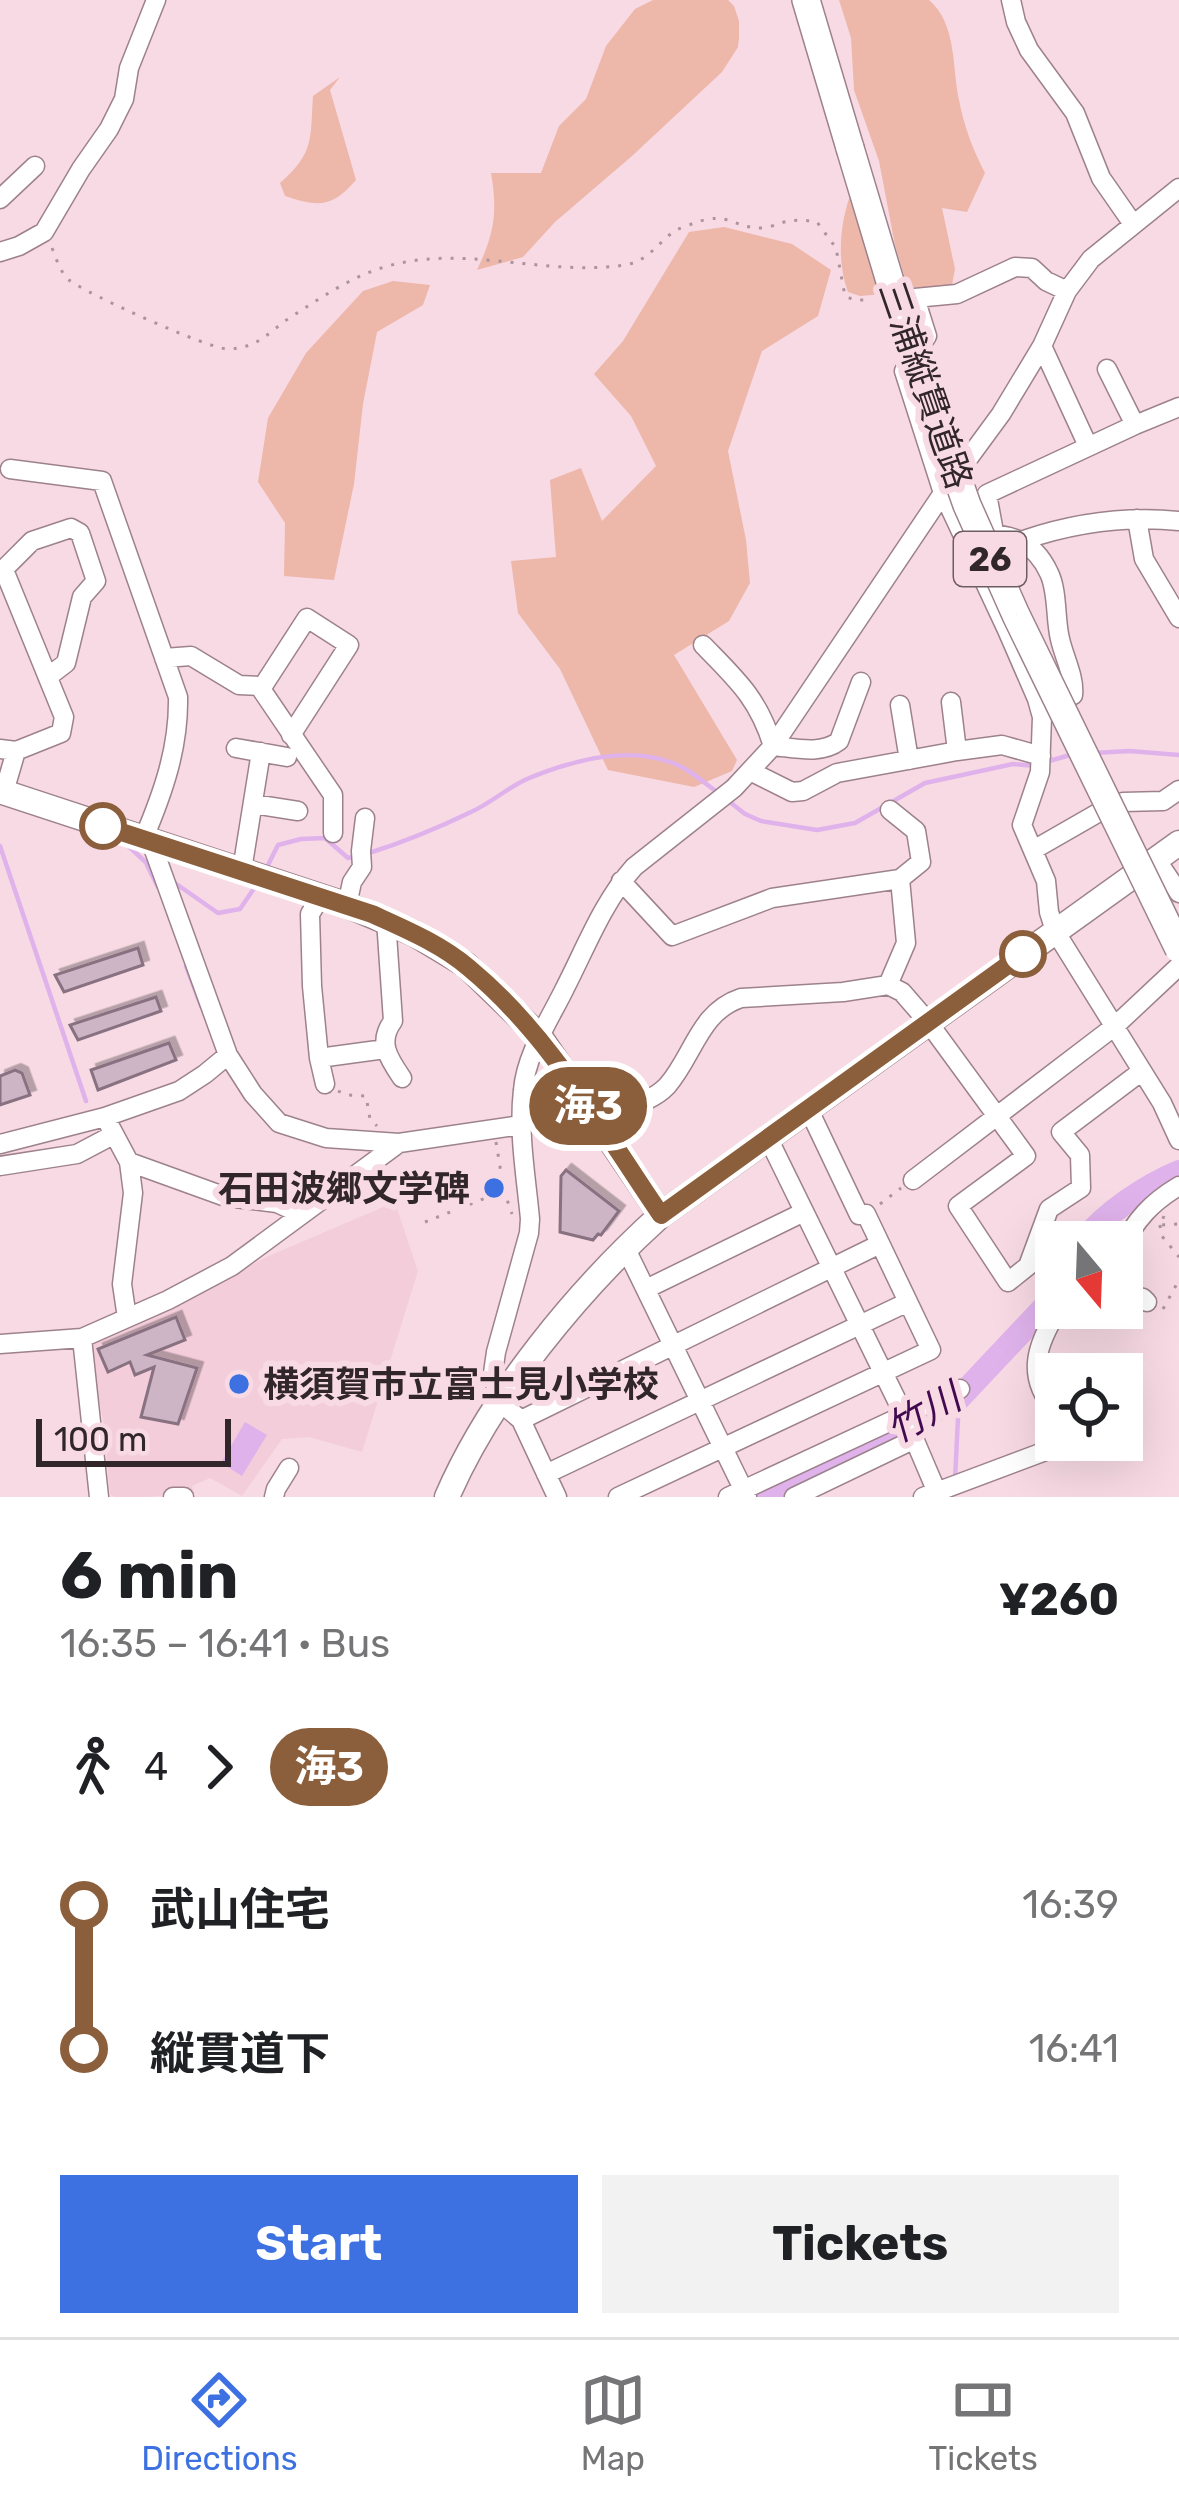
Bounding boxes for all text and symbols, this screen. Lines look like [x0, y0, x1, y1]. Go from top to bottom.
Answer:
street label: 三浦縦貫道路 [870, 276, 981, 494]
road number: 26 [954, 532, 1026, 586]
unlabelled marker [81, 804, 125, 848]
unlabelled marker [1001, 932, 1045, 976]
line badge: 海3 [534, 1067, 642, 1145]
text: 海3 [553, 1081, 623, 1131]
place label: 石田波郷文学碑 [218, 1167, 470, 1210]
marker: 石田波郷文学碑 [481, 1175, 507, 1201]
north arrow [1035, 1221, 1143, 1329]
map controls [1035, 1221, 1143, 1461]
button: locate [1035, 1353, 1143, 1461]
place label: 横須賀市立富士見小学校 [263, 1363, 659, 1406]
marker: 横須賀市立富士見小学校 [226, 1371, 252, 1397]
water label: 竹川 [878, 1372, 972, 1453]
scale bar [36, 1413, 231, 1466]
text: 100 m [54, 1420, 147, 1459]
text: 6 min [60, 1536, 239, 1615]
text: ¥260 [999, 1573, 1119, 1626]
text: 16:35 – 16:41 · Bus [60, 1621, 390, 1667]
icon: walk [60, 1734, 126, 1800]
icon: forward [186, 1734, 252, 1800]
text: 海3 [294, 1742, 364, 1792]
text: 4 [144, 1744, 168, 1790]
text: 16:39 [1022, 1882, 1119, 1928]
text: 武山住宅 [150, 1883, 330, 1936]
text: 16:41 [1029, 2026, 1119, 2072]
text: 縦貫道下 [150, 2027, 330, 2080]
button: Start [60, 2175, 578, 2313]
button: Tickets [602, 2175, 1119, 2313]
tab: Directions [141, 2367, 297, 2478]
tab: Map [580, 2367, 646, 2478]
tab: Tickets [928, 2367, 1038, 2478]

